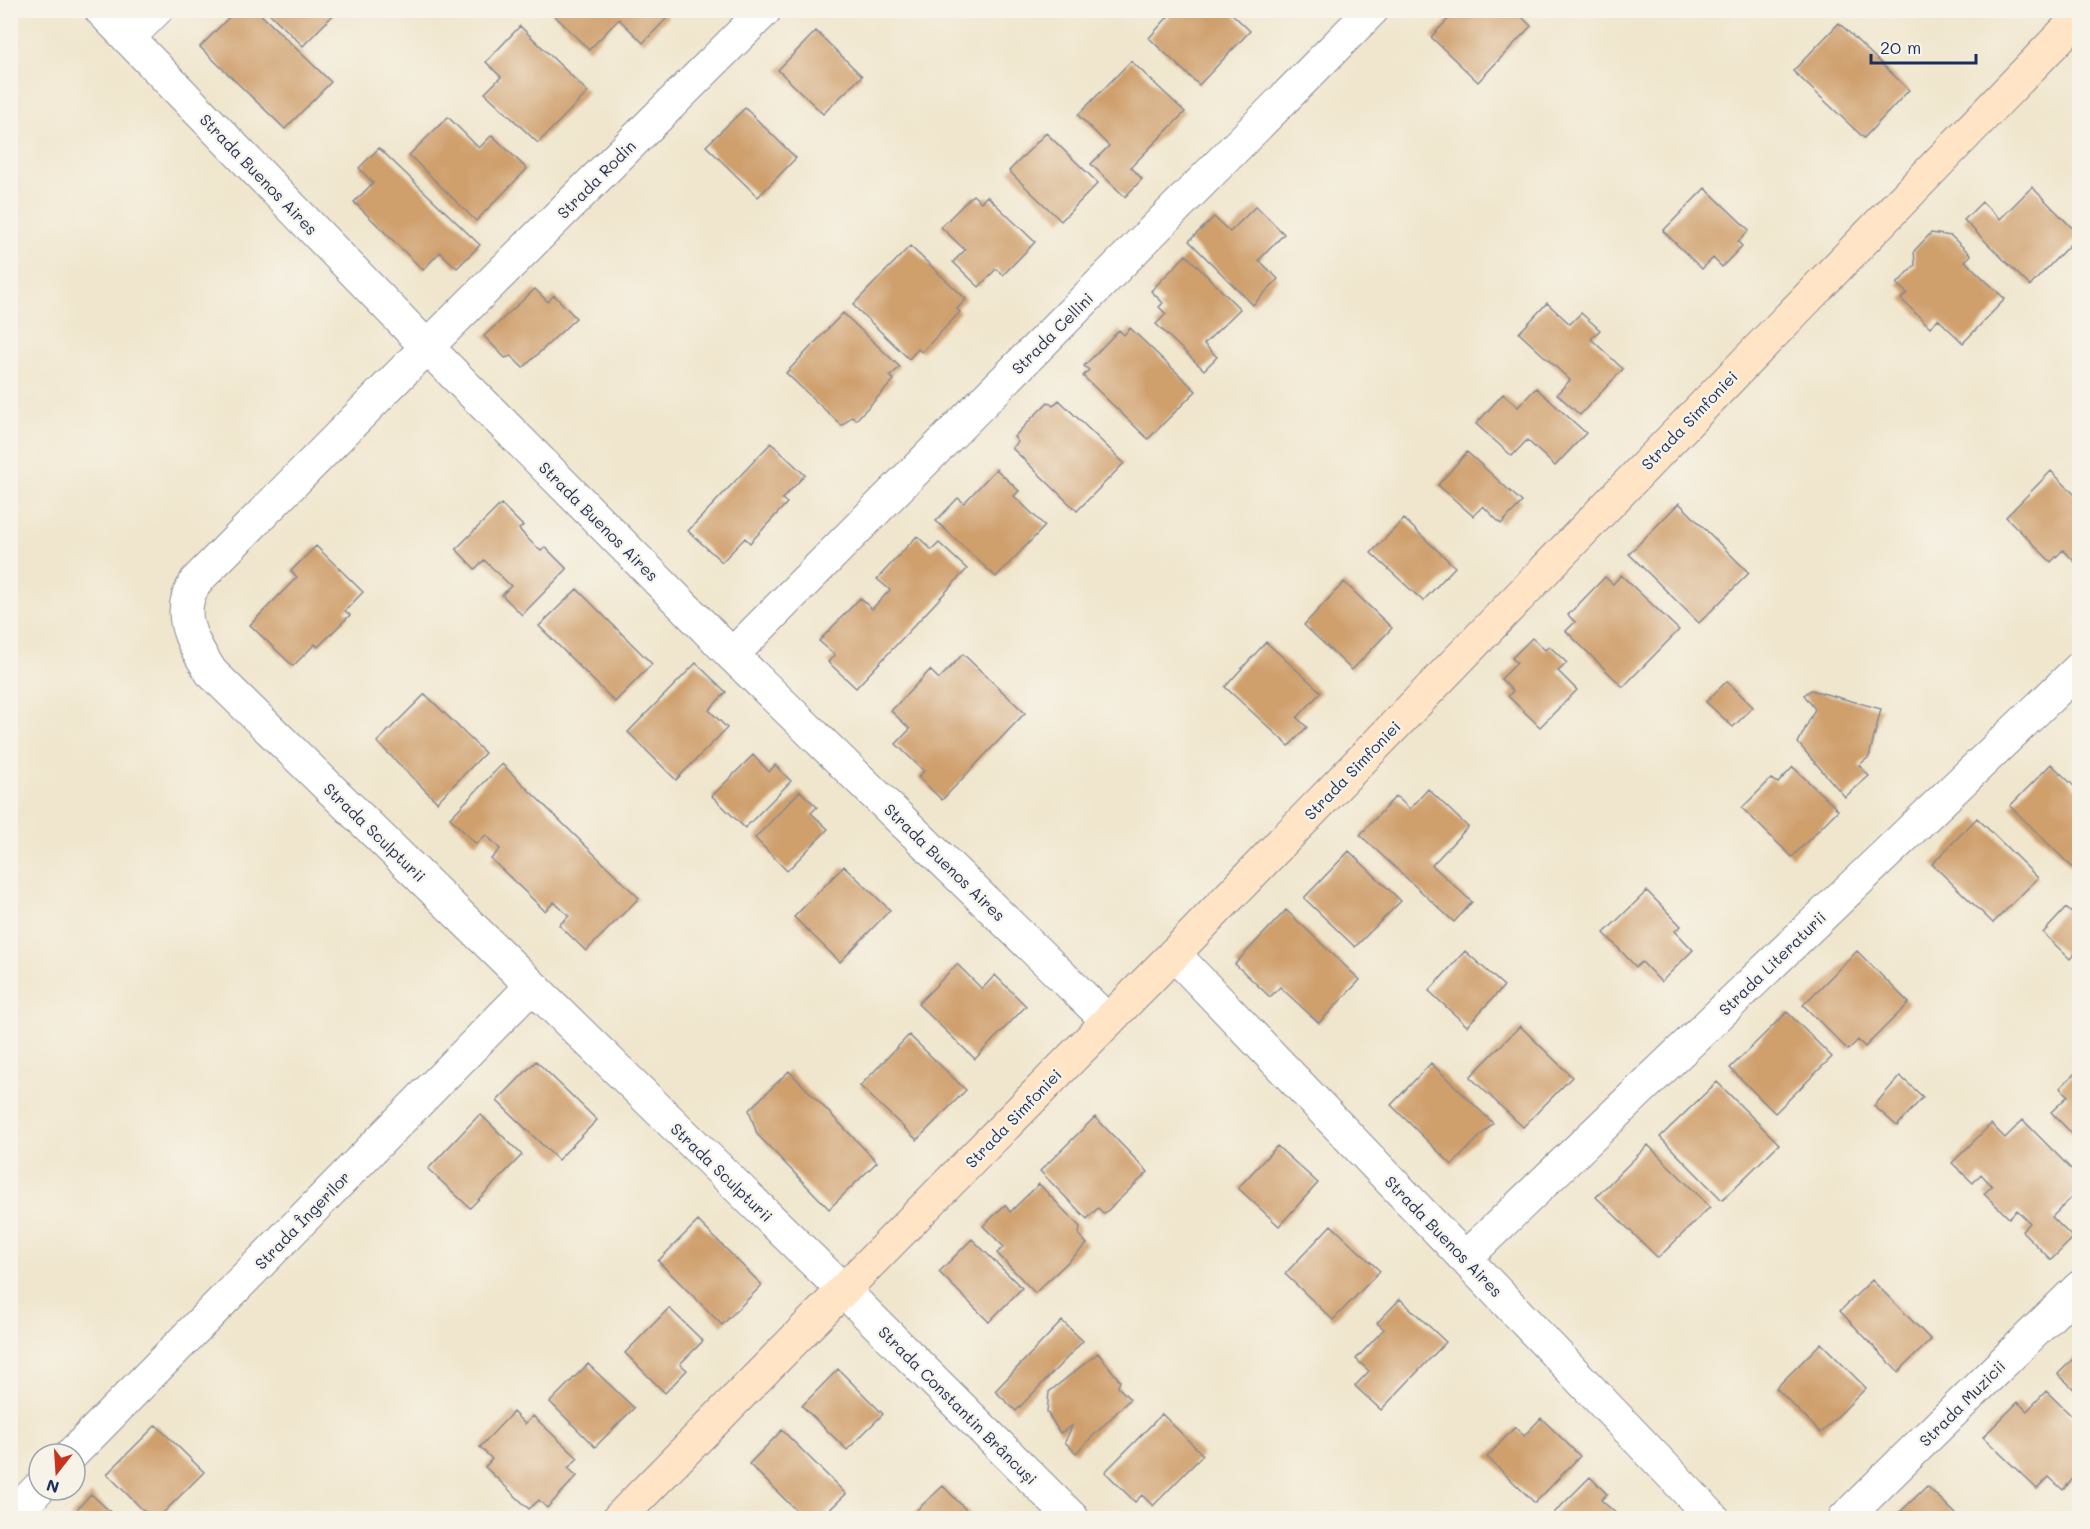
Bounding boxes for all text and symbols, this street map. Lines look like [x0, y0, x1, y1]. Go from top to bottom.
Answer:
scale bar [1871, 27, 1976, 65]
text: 20 m [1880, 35, 1921, 59]
street label: Strada Buenos Aires [196, 109, 322, 239]
street label: Strada Rodin [552, 135, 640, 223]
street label: Strada Cellini [1007, 288, 1097, 378]
street label: Strada Simfoniei [1636, 366, 1742, 474]
street label: Strada Buenos Aires [535, 457, 663, 585]
street label: Strada Simfoniei [1299, 716, 1405, 824]
street label: Strada Sculpturii [320, 778, 430, 886]
street label: Strada Buenos Aires [880, 799, 1010, 925]
street label: Strada Literaturii [1714, 906, 1830, 1020]
street label: Strada Simfoniei [960, 1064, 1066, 1172]
street label: Strada Sculpturii [667, 1118, 777, 1226]
street label: Strada Îngerilor [250, 1166, 354, 1274]
street label: Strada Buenos Aires [1381, 1171, 1507, 1301]
street label: Strada Constantin Brâncuși [873, 1321, 1042, 1490]
street label: Strada Muzicii [1914, 1355, 2010, 1451]
north arrow [27, 1442, 87, 1502]
text: N [44, 1475, 61, 1499]

